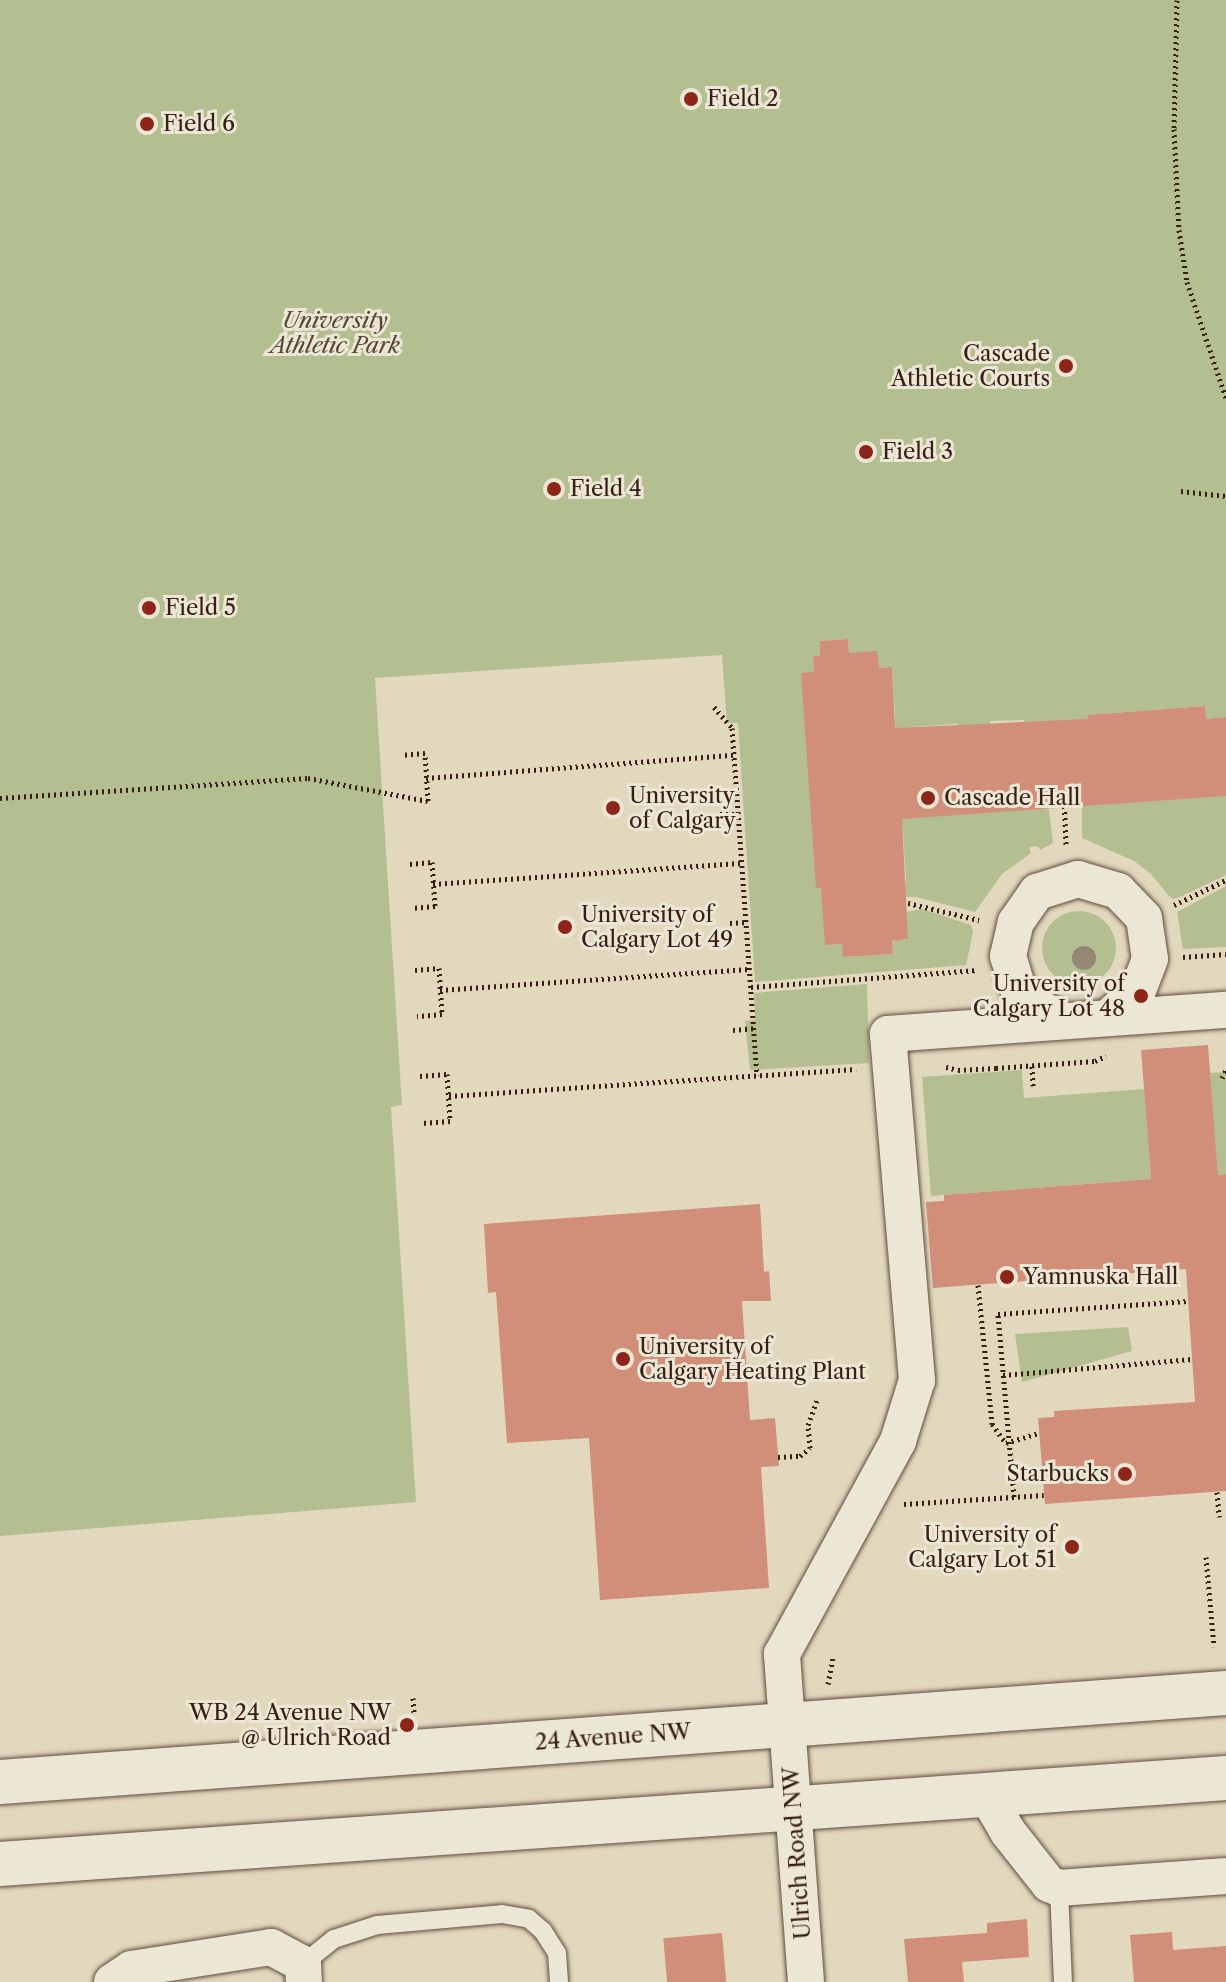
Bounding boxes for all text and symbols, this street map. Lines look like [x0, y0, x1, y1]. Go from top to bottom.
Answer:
place label: Field 2 [707, 86, 779, 112]
marker: Field 2 [682, 90, 700, 108]
place label: Field 6 [163, 111, 235, 137]
marker: Field 6 [138, 115, 156, 133]
park label: University Athletic Park [270, 307, 400, 358]
place label: Cascade Athletic Courts [891, 340, 1050, 392]
marker: Cascade Athletic Courts [1057, 357, 1075, 375]
place label: Field 3 [882, 439, 953, 465]
marker: Field 3 [857, 443, 875, 461]
place label: Field 4 [570, 476, 642, 502]
marker: Field 4 [545, 480, 563, 498]
place label: Field 5 [165, 595, 236, 621]
marker: Field 5 [140, 599, 158, 617]
place label: University of Calgary [629, 782, 736, 834]
place label: Cascade Hall [944, 785, 1080, 811]
marker: Cascade Hall [919, 789, 937, 807]
marker: University of Calgary [604, 799, 622, 817]
place label: University of Calgary Lot 49 [581, 901, 734, 952]
marker: University of Calgary Lot 49 [556, 918, 574, 936]
place label: University of Calgary Lot 48 [972, 970, 1125, 1022]
marker: University of Calgary Lot 48 [1132, 987, 1150, 1005]
place label: Yamnuska Hall [1023, 1264, 1179, 1290]
marker: Yamnuska Hall [998, 1268, 1016, 1286]
place label: University of Calgary Heating Plant [639, 1333, 867, 1384]
marker: University of Calgary Heating Plant [614, 1350, 632, 1368]
place label: Starbucks [1007, 1461, 1109, 1487]
marker: Starbucks [1116, 1465, 1134, 1483]
place label: University of Calgary Lot 51 [908, 1521, 1056, 1572]
marker: University of Calgary Lot 51 [1063, 1538, 1081, 1556]
place label: WB 24 Avenue NW @ Ulrich Road [188, 1699, 391, 1750]
marker: WB 24 Avenue NW @ Ulrich Road [398, 1716, 416, 1734]
street label: 24 Avenue NW [534, 1718, 692, 1756]
street label: Ulrich Road NW [778, 1766, 816, 1940]

